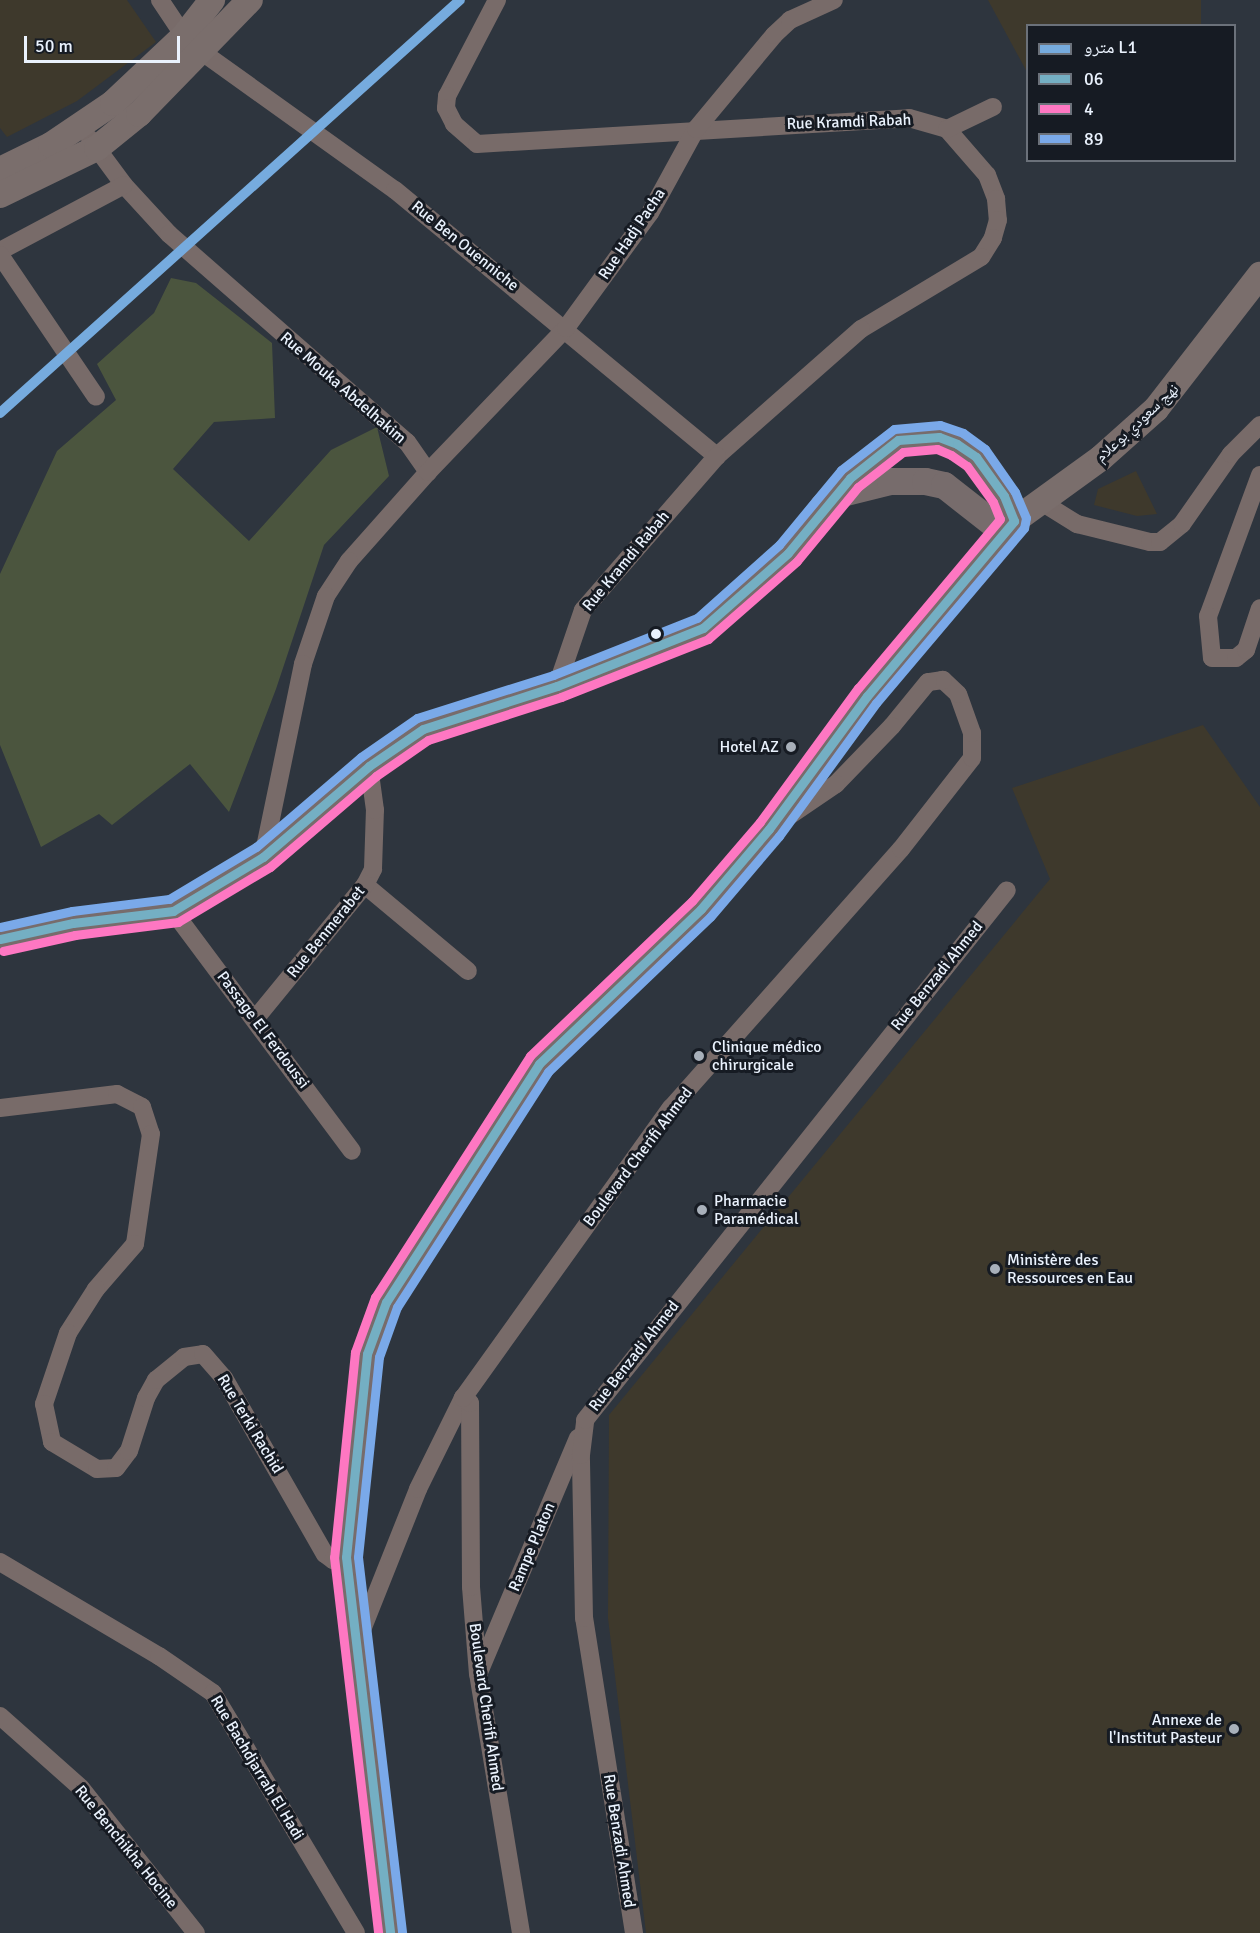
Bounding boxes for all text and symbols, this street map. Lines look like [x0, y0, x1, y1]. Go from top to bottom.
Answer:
scale bar [27, 24, 183, 62]
legend [1026, 24, 1236, 162]
text: 50 m [35, 35, 73, 57]
text: مترو L1 [1084, 36, 1137, 58]
text: 06 [1084, 68, 1103, 90]
text: 4 [1084, 98, 1094, 120]
street label: Rue Kramdi Rabah [786, 110, 912, 134]
text: 89 [1084, 128, 1103, 150]
street label: Rue Hadj Pacha [594, 185, 670, 283]
street label: Rue Ben Ouenniche [407, 197, 523, 295]
street label: Rue Mouka Abdelhakim [276, 328, 410, 448]
street label: نهج سعودي بوعلام [1091, 380, 1183, 466]
street label: Rue Kramdi Rabah [579, 507, 673, 615]
unlabelled marker [650, 628, 662, 640]
place label: Hotel AZ [720, 737, 779, 757]
marker: Hotel AZ [784, 740, 798, 754]
street label: Rue Benmerabet [283, 882, 369, 982]
street label: Rue Benzadi Ahmed [887, 917, 987, 1035]
street label: Passage El Ferdoussi [213, 968, 313, 1092]
place label: Clinique médico chirurgicale [712, 1037, 822, 1075]
marker: Clinique médico chirurgicale [690, 1047, 708, 1065]
street label: Boulevard Cherifi Ahmed [579, 1084, 697, 1230]
place label: Pharmacie Paramédical [714, 1191, 799, 1229]
marker: Pharmacie Paramédical [695, 1203, 709, 1217]
place label: Ministère des Ressources en Eau [1007, 1250, 1133, 1288]
marker: Ministère des Ressources en Eau [988, 1262, 1002, 1276]
street label: Rue Benzadi Ahmed [585, 1297, 683, 1415]
street label: Rue Terki Rachid [213, 1371, 287, 1477]
street label: Rampe Platon [505, 1500, 559, 1594]
street label: Boulevard Cherifi Ahmed [465, 1622, 507, 1792]
street label: Rue Bachdjarrah El Hadi [206, 1692, 308, 1844]
place label: Annexe de l'Institut Pasteur [1109, 1710, 1222, 1748]
marker: Annexe de l'Institut Pasteur [1227, 1722, 1241, 1736]
street label: Rue Benzadi Ahmed [599, 1773, 639, 1909]
street label: Rue Benchikha Hocine [70, 1782, 182, 1912]

